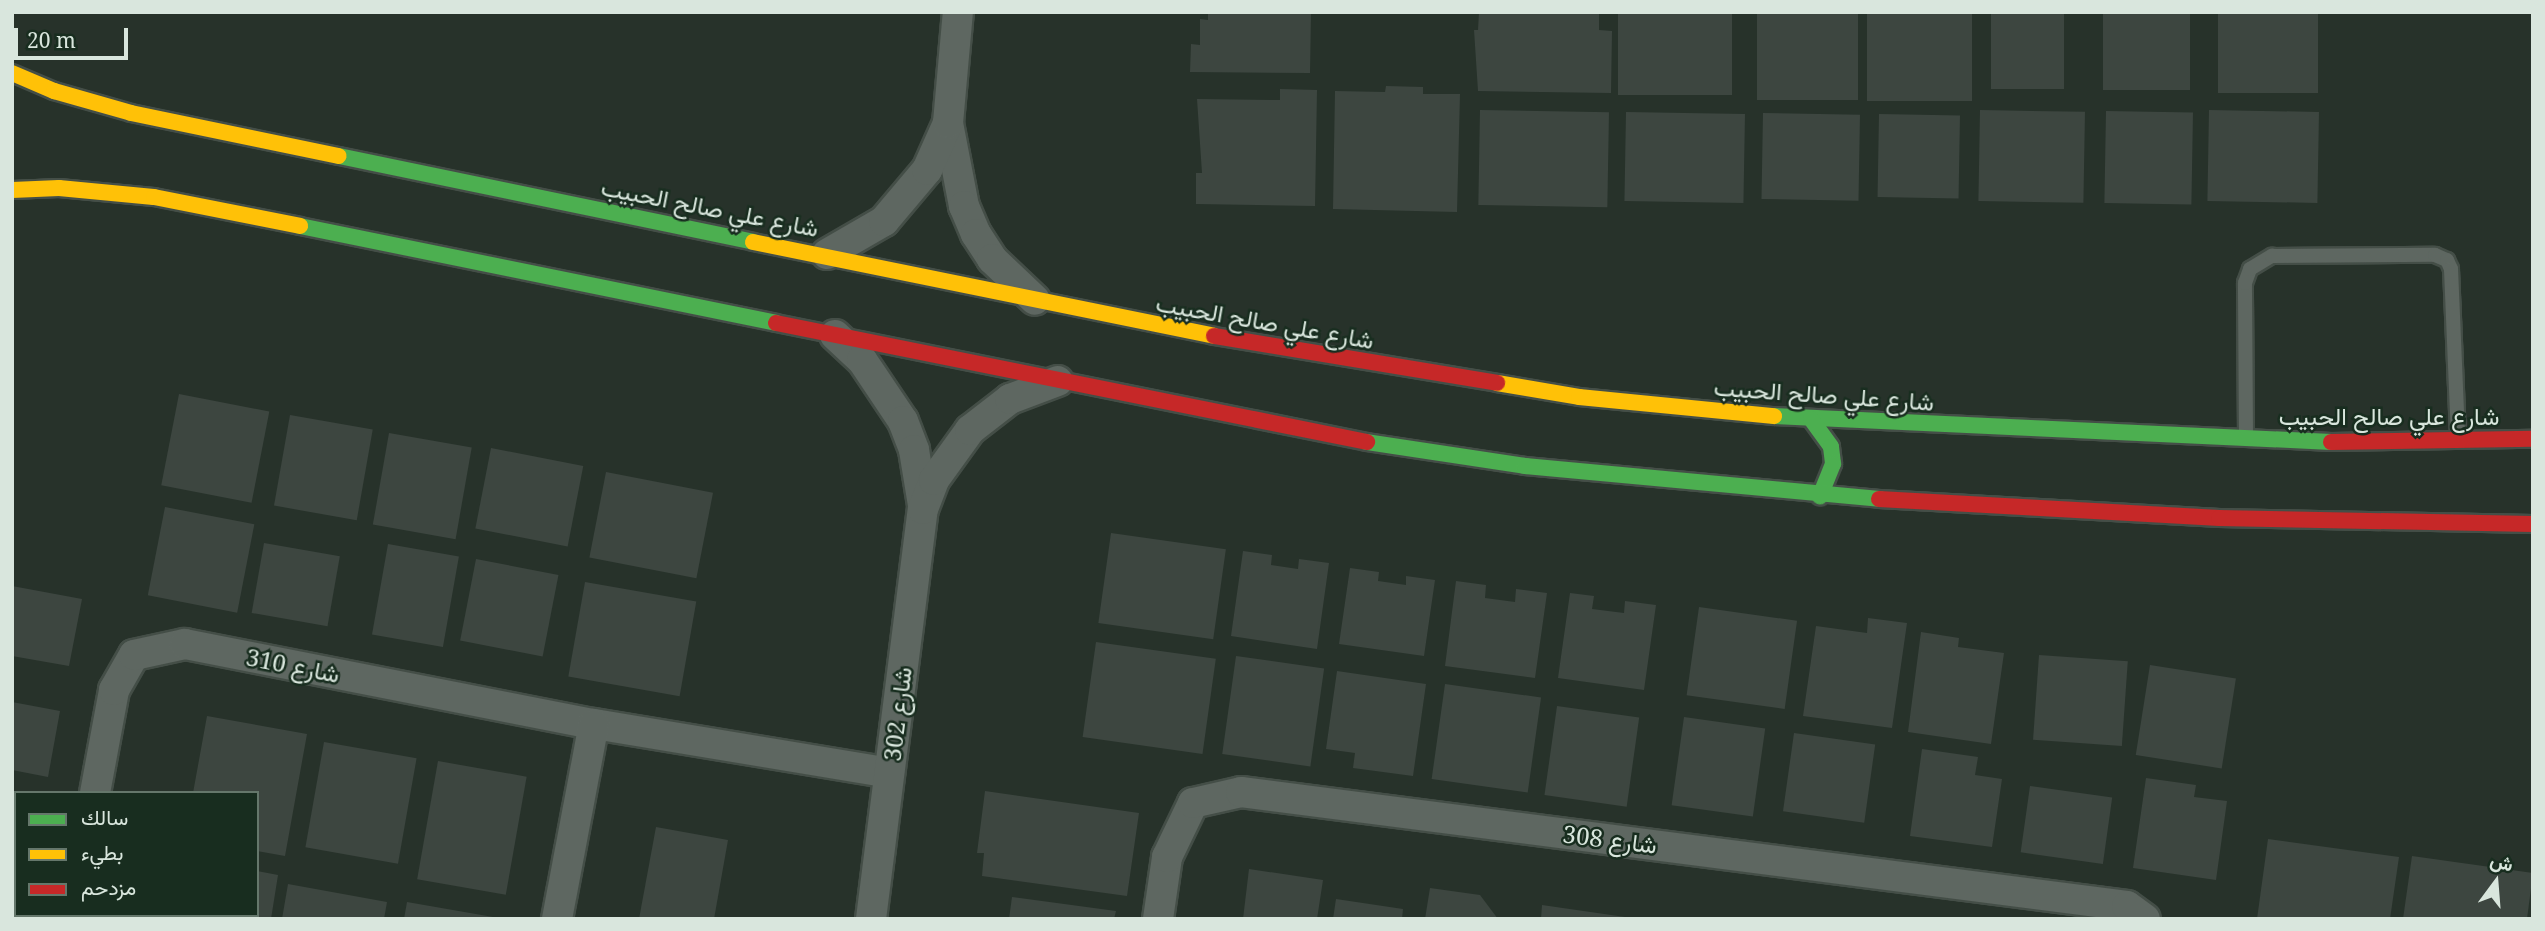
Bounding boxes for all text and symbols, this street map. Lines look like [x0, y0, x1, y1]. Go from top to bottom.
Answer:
scale bar [18, 14, 131, 58]
text: 20 m [27, 26, 76, 54]
street label: شارع علي صالح الحبيب [599, 172, 821, 242]
street label: شارع علي صالح الحبيب [1154, 288, 1376, 354]
street label: شارع علي صالح الحبيب [1713, 372, 1935, 416]
street label: شارع علي صالح الحبيب [2279, 402, 2499, 430]
street label: شارع 310 [244, 642, 342, 688]
street label: شارع 302 [877, 665, 917, 763]
legend [14, 791, 259, 917]
text: سالك [81, 803, 128, 831]
street label: شارع 308 [1561, 819, 1659, 859]
text: بطيء [81, 838, 124, 866]
text: ش [2487, 846, 2516, 877]
north arrow [2461, 847, 2531, 917]
text: مزدحم [81, 873, 136, 901]

